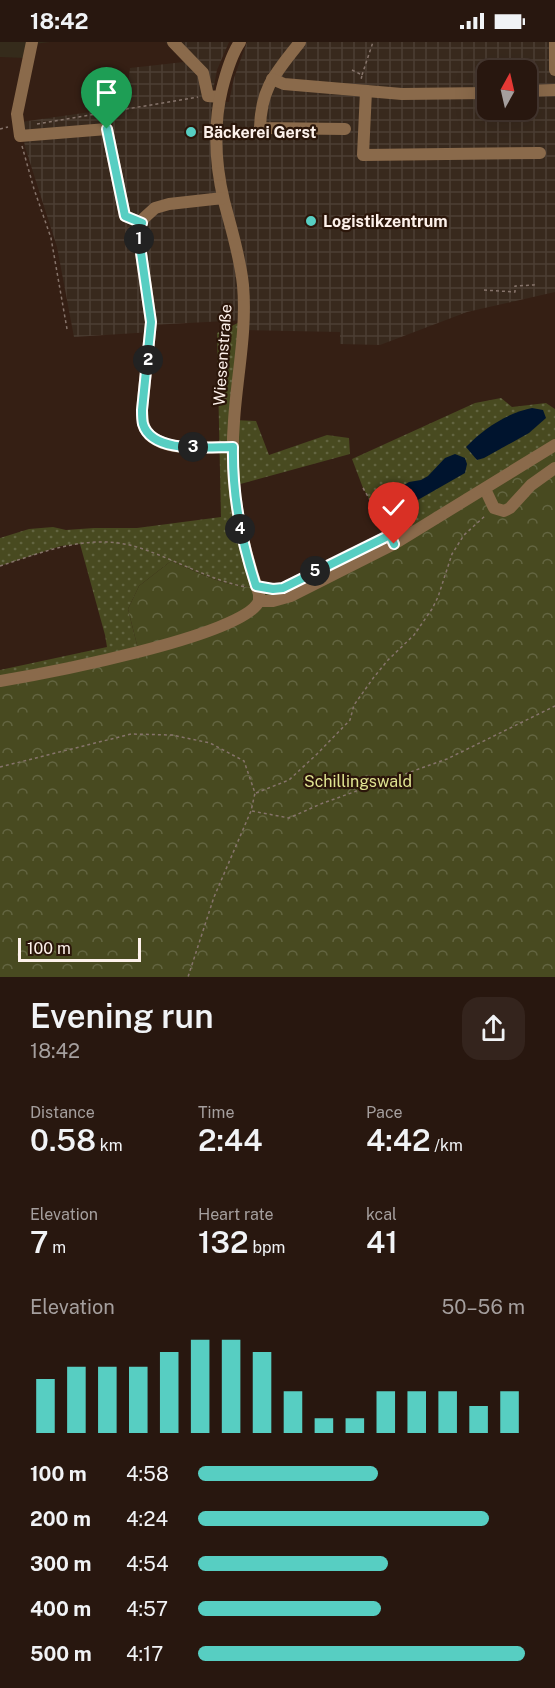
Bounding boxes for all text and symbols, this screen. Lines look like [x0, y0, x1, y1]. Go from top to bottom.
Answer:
text: 18:42 [30, 8, 88, 34]
north arrow [477, 60, 537, 120]
map controls [477, 60, 537, 120]
pin [81, 67, 132, 129]
icon: arrive [90, 76, 123, 109]
place label: Bäckerei Gerst [203, 123, 317, 142]
marker: Bäckerei Gerst [184, 125, 198, 139]
place label: Logistikzentrum [323, 212, 448, 231]
marker: Logistikzentrum [304, 214, 318, 228]
pin: 1 [124, 224, 154, 254]
text: 1 [136, 229, 142, 248]
street label: Wiesenstraße [209, 303, 236, 407]
pin: 2 [133, 345, 163, 375]
text: 2 [143, 350, 153, 369]
pin: 3 [178, 432, 208, 462]
text: 3 [188, 437, 198, 456]
pin [368, 482, 419, 544]
icon: check [377, 491, 410, 524]
pin: 4 [225, 514, 255, 544]
text: 4 [235, 519, 245, 538]
pin: 5 [300, 556, 330, 586]
text: 5 [310, 561, 320, 580]
park label: Schillingswald [304, 772, 412, 791]
scale bar [18, 935, 141, 962]
text: 100 m [27, 939, 71, 958]
text: Evening run [30, 997, 213, 1035]
button: share [462, 997, 525, 1060]
text: 18:42 [30, 1039, 80, 1063]
text: Distance [30, 1103, 95, 1122]
text: Time [198, 1103, 234, 1122]
text: Pace [366, 1103, 403, 1122]
text: 0.58 [30, 1122, 96, 1158]
text: 2:44 [198, 1122, 262, 1158]
text: 4:42 [366, 1122, 430, 1158]
text: km [96, 1136, 123, 1155]
text: /km [430, 1136, 463, 1155]
text: Elevation [30, 1205, 98, 1224]
text: Heart rate [198, 1205, 274, 1224]
text: kcal [366, 1205, 397, 1224]
text: 7 [30, 1224, 48, 1260]
text: 132 [198, 1224, 249, 1260]
text: 41 [366, 1224, 398, 1260]
text: m [48, 1238, 66, 1257]
text: bpm [249, 1238, 285, 1257]
text: Elevation [30, 1295, 115, 1319]
text: 50–56 m [441, 1295, 525, 1319]
text: 100 m [30, 1462, 87, 1486]
text: 4:58 [126, 1462, 169, 1486]
text: 200 m [30, 1507, 91, 1531]
text: 4:24 [126, 1507, 168, 1531]
text: 300 m [30, 1552, 91, 1576]
text: 4:54 [126, 1552, 168, 1576]
text: 400 m [30, 1597, 91, 1621]
text: 4:57 [126, 1597, 168, 1621]
text: 500 m [30, 1642, 92, 1666]
text: 4:17 [126, 1642, 163, 1666]

